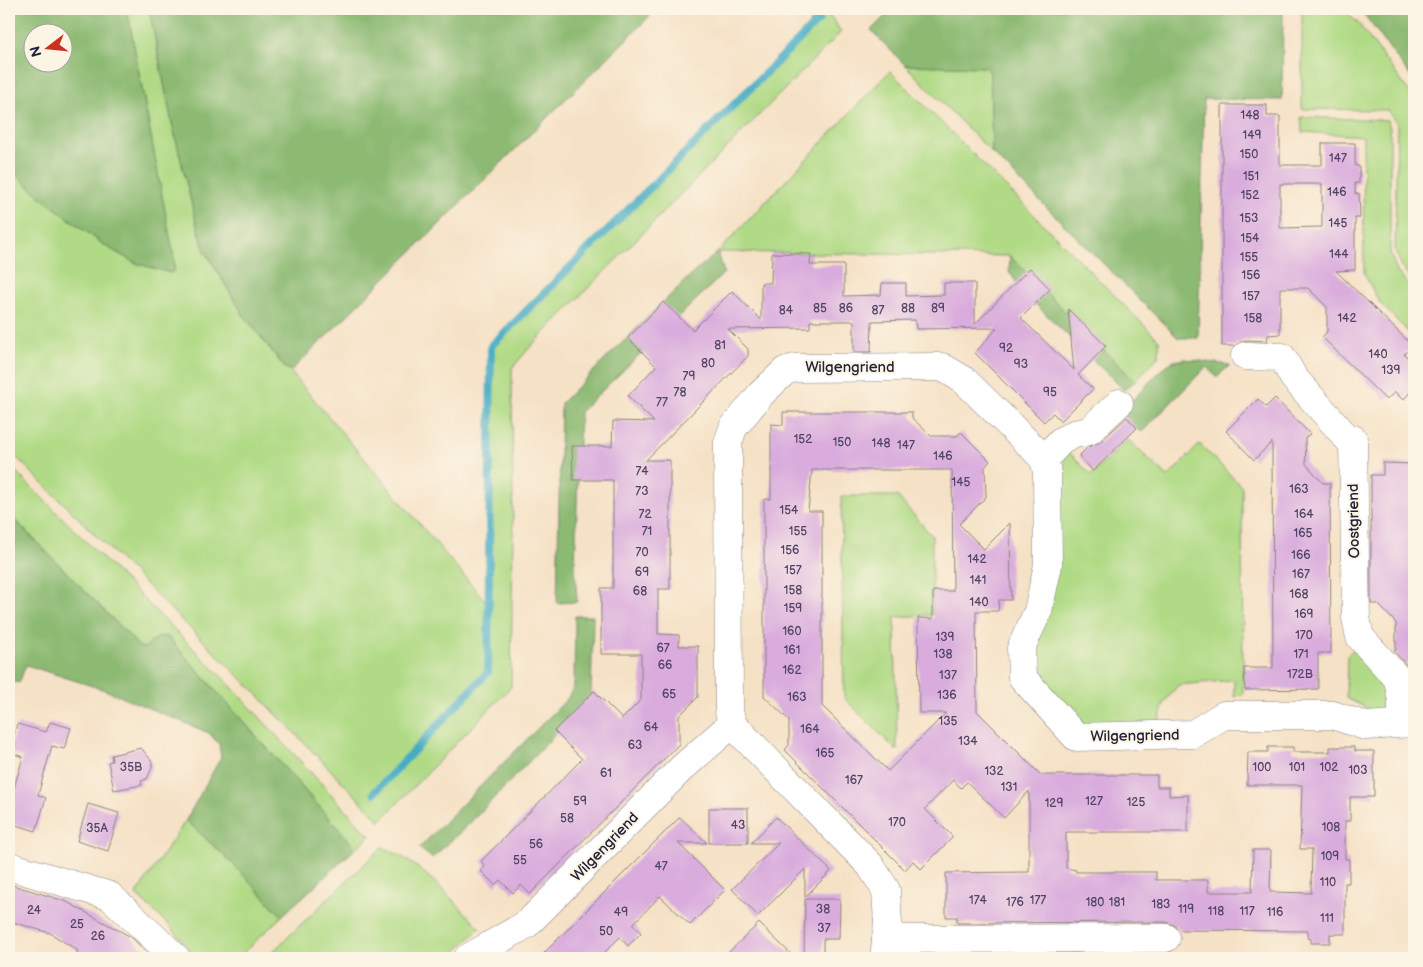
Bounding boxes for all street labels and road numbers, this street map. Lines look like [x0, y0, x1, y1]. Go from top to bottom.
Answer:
street label: Wilgengriend [805, 358, 895, 377]
street label: Oostgriend [1344, 483, 1364, 559]
street label: Wilgengriend [1090, 726, 1180, 746]
street label: Wilgengriend [567, 808, 643, 886]

